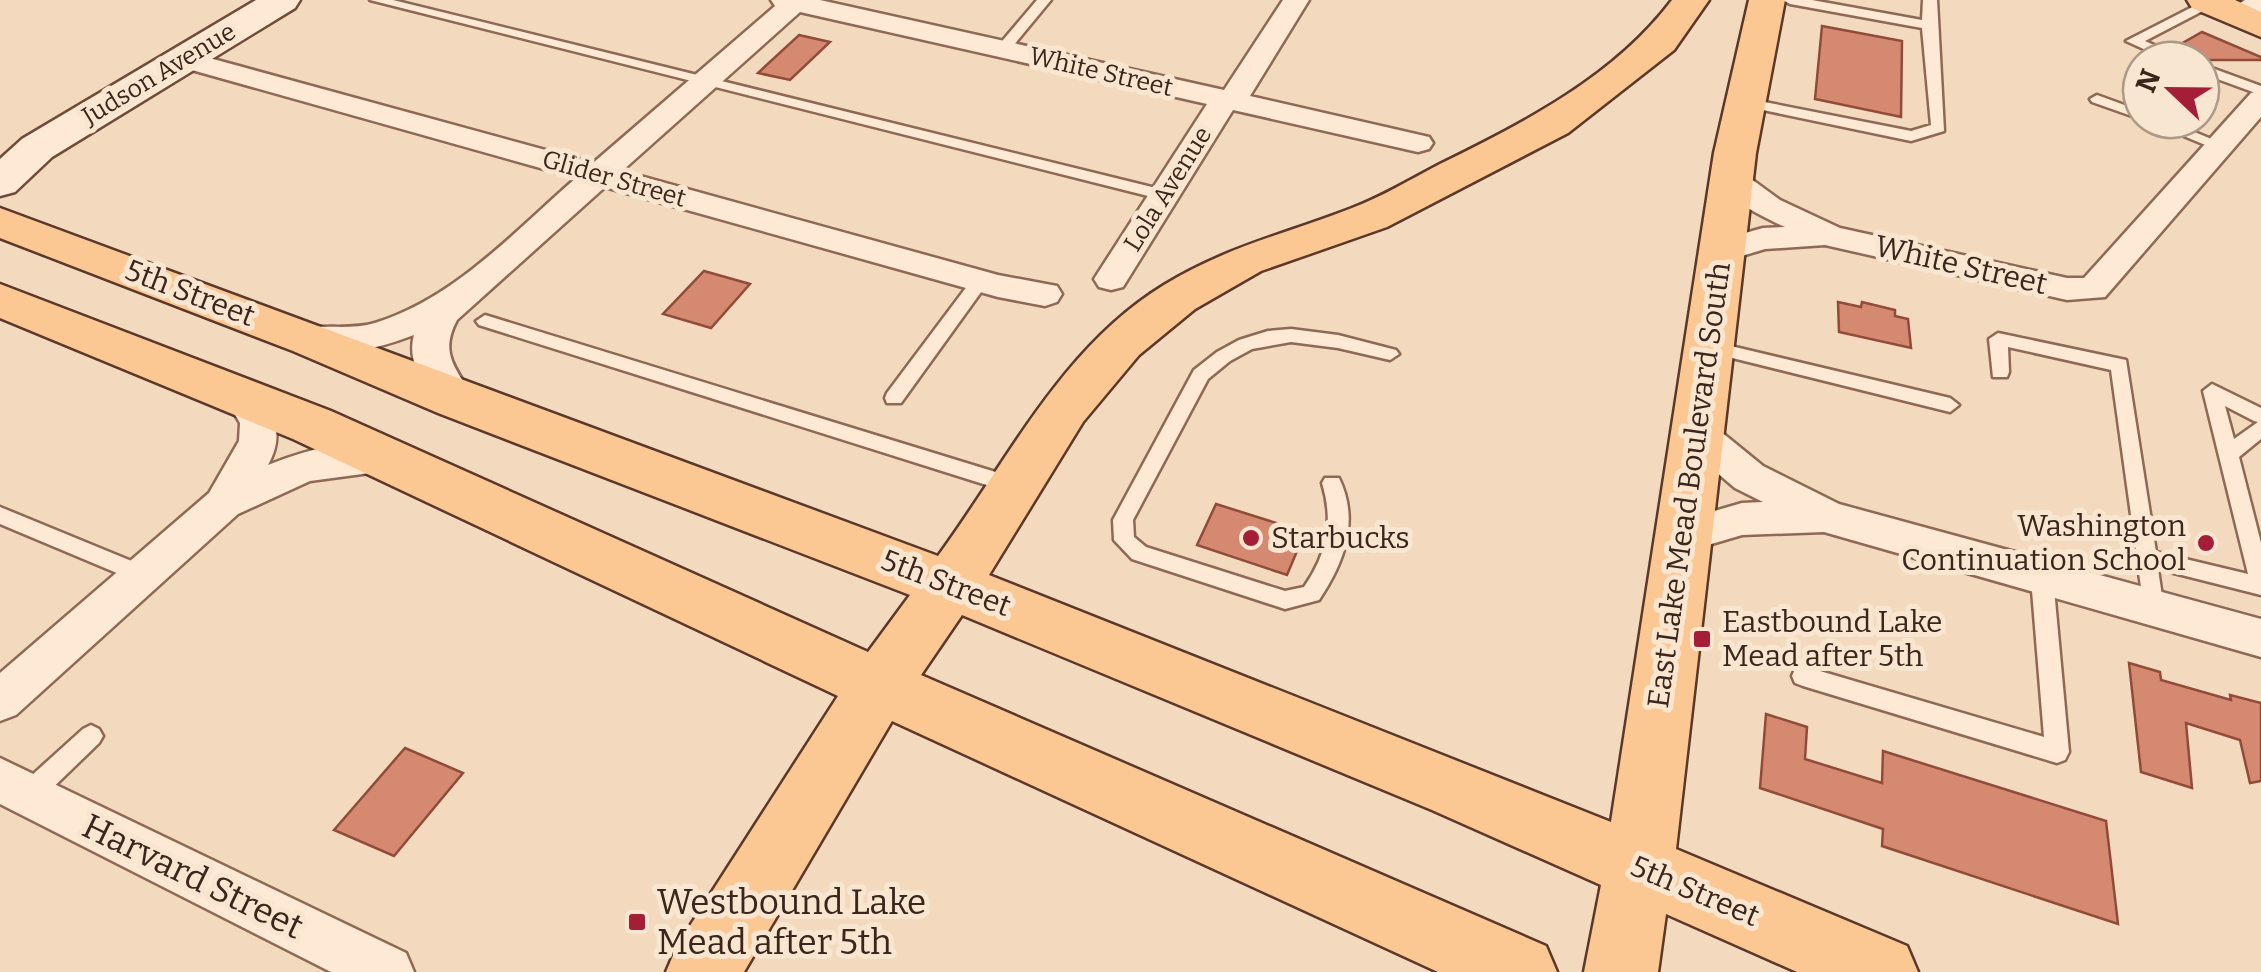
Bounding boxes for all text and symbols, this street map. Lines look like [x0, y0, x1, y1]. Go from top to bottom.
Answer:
street label: Judson Avenue [76, 17, 241, 132]
north arrow [2121, 40, 2221, 140]
street label: White Street [1026, 41, 1176, 103]
text: N [2129, 65, 2168, 97]
street label: Lola Avenue [1118, 121, 1218, 257]
street label: Glider Street [539, 144, 689, 214]
street label: White Street [1871, 228, 2051, 302]
street label: 5th Street [120, 252, 260, 334]
street label: East Lake Mead Boulevard South [1640, 260, 1738, 710]
place label: Washington Continuation School [1901, 508, 2186, 578]
place label: Starbucks [1271, 520, 1410, 556]
marker: Starbucks [1240, 527, 1262, 549]
marker: Washington Continuation School [2195, 532, 2217, 554]
street label: 5th Street [876, 542, 1016, 624]
place label: Eastbound Lake Mead after 5th [1722, 604, 1942, 674]
marker: Eastbound Lake Mead after 5th [1691, 628, 1713, 650]
street label: Harvard Street [76, 804, 310, 948]
street label: 5th Street [1625, 848, 1765, 934]
place label: Westbound Lake Mead after 5th [657, 881, 926, 963]
marker: Westbound Lake Mead after 5th [626, 911, 648, 933]

